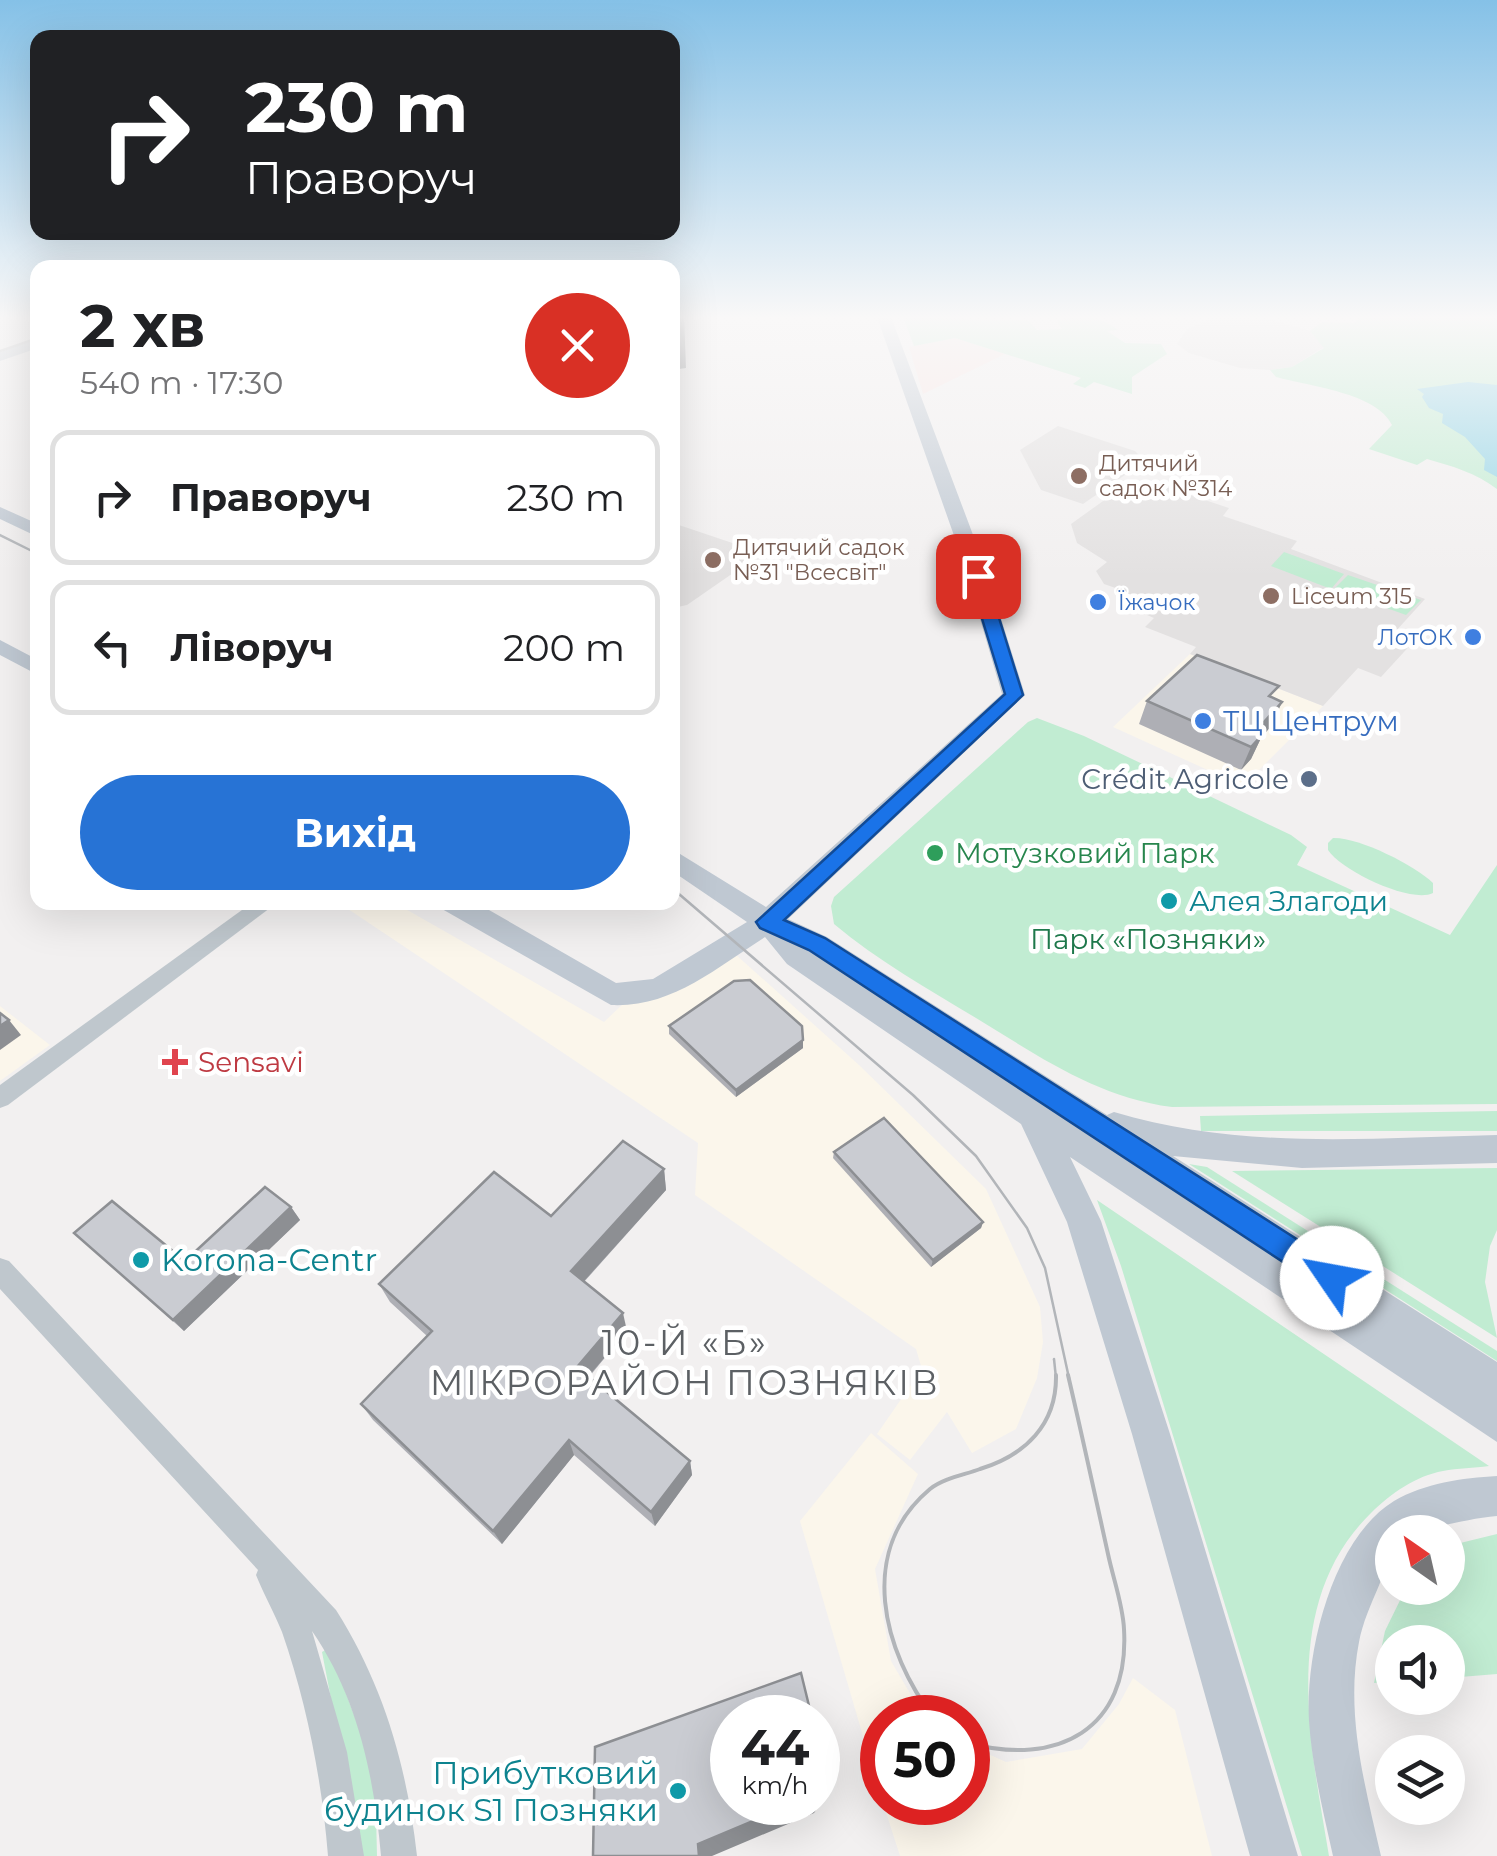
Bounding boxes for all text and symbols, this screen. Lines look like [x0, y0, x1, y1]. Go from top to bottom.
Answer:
text: 230 m [245, 64, 469, 150]
icon: right [80, 70, 210, 200]
text: Праворуч [245, 150, 477, 205]
text: 2 хв [80, 289, 205, 362]
button: close [525, 293, 630, 398]
text: 540 m · 17:30 [80, 363, 283, 402]
place label: Дитячий садок №314 [1099, 450, 1233, 502]
marker: Дитячий садок №314 [1068, 465, 1090, 487]
icon: right [85, 470, 140, 525]
text: Праворуч [170, 474, 372, 521]
text: 230 m [507, 474, 625, 521]
place label: Дитячий садок №31 "Всесвіт" [733, 534, 905, 586]
pin [936, 534, 1021, 619]
marker: Дитячий садок №31 "Всесвіт" [702, 549, 724, 571]
icon: arrive [951, 549, 1006, 604]
place label: Liceum 315 [1291, 583, 1412, 610]
marker: Liceum 315 [1260, 585, 1282, 607]
place label: Їжачок [1118, 589, 1196, 616]
marker: Їжачок [1087, 591, 1109, 613]
icon: left [85, 620, 140, 675]
text: Ліворуч [170, 624, 334, 671]
text: 200 m [503, 624, 625, 671]
place label: ЛотОК [1378, 624, 1453, 651]
marker: ЛотОК [1462, 626, 1484, 648]
place label: ТЦ Центрум [1223, 704, 1399, 738]
marker: ТЦ Центрум [1192, 710, 1214, 732]
place label: Crédit Agricole [1081, 762, 1289, 796]
marker: Crédit Agricole [1298, 768, 1320, 790]
button: Вихід [80, 775, 630, 890]
place label: Мотузковий Парк [955, 836, 1214, 870]
marker: Мотузковий Парк [924, 842, 946, 864]
place label: Алея Злагоди [1189, 884, 1388, 918]
marker: Алея Злагоди [1158, 890, 1180, 912]
park label: Парк «Позняки» [1030, 922, 1266, 956]
place label: Sensavi [198, 1045, 304, 1079]
marker: Sensavi [162, 1049, 188, 1075]
position arrow [1280, 1226, 1384, 1330]
place label: Korona-Centr [161, 1240, 377, 1279]
marker: Korona-Centr [130, 1249, 152, 1271]
district label: 10-Й «Б» МІКРОРАЙОН ПОЗНЯКІВ [430, 1321, 940, 1404]
north arrow [1375, 1515, 1465, 1605]
map controls [1375, 1515, 1465, 1825]
button: sound [1375, 1625, 1465, 1715]
speed limit sign: 50 [860, 1695, 990, 1825]
text: 44 [741, 1717, 809, 1778]
button: layers [1375, 1735, 1465, 1825]
place label: Прибутковий будинок S1 Позняки [324, 1753, 658, 1829]
text: km/h [742, 1770, 808, 1800]
marker: Прибутковий будинок S1 Позняки [667, 1780, 689, 1802]

